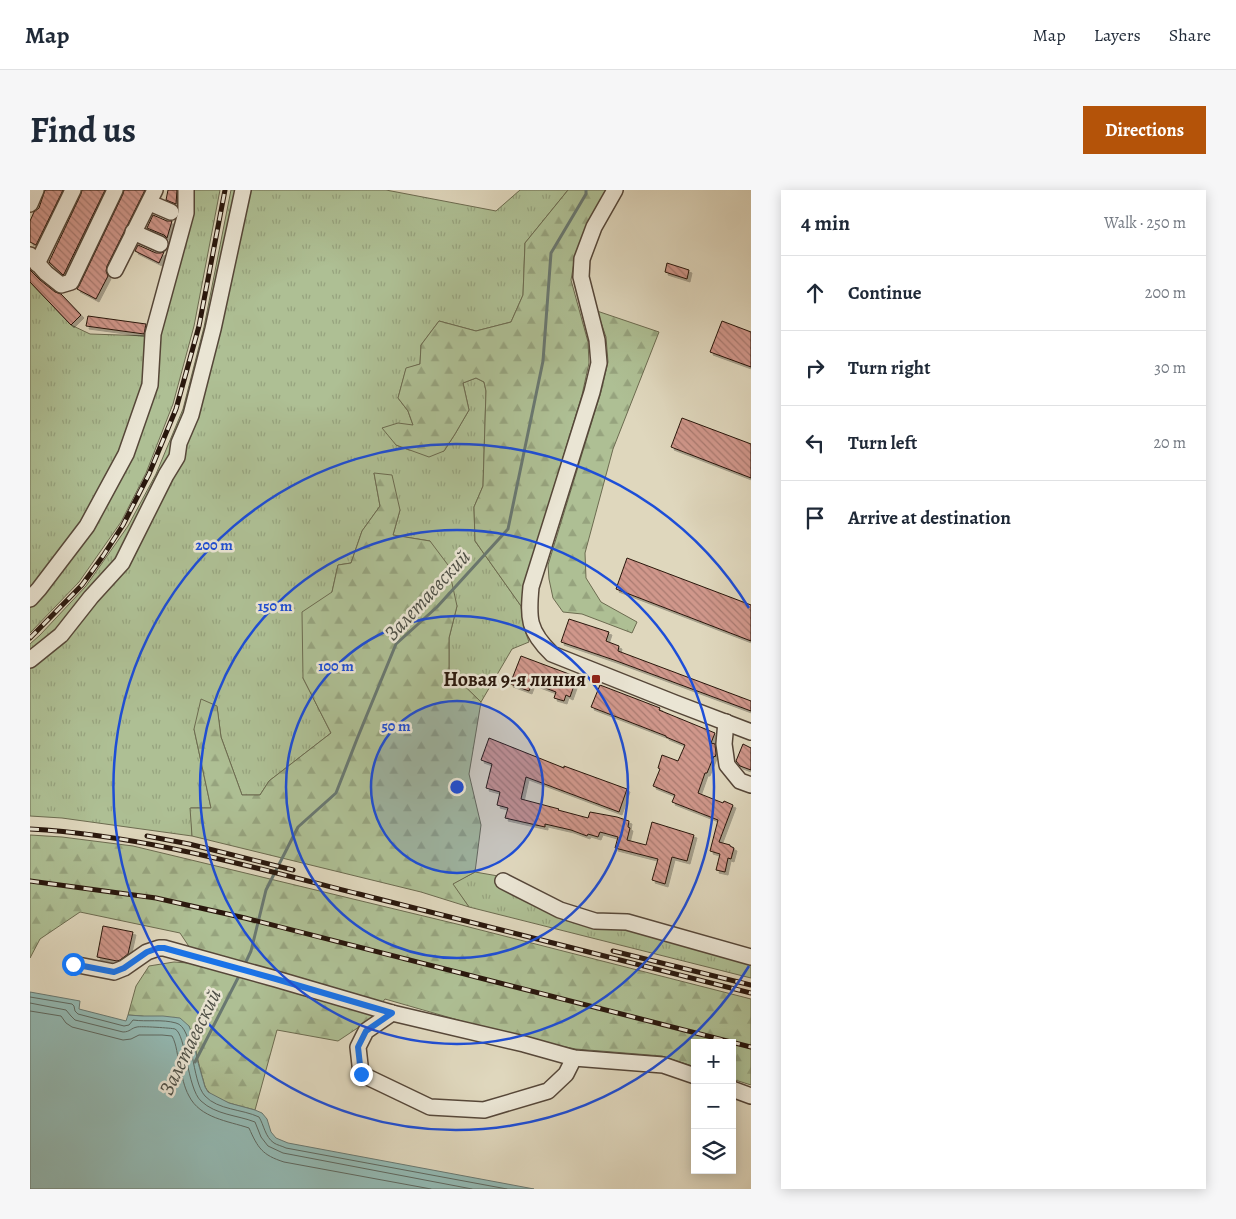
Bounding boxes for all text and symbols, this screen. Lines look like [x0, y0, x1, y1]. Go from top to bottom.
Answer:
text: Map [25, 19, 69, 51]
text: Map [1033, 23, 1066, 47]
text: Layers [1094, 23, 1141, 47]
text: Share [1169, 23, 1211, 47]
text: Find us [30, 106, 136, 154]
button: Directions [1083, 106, 1206, 154]
text: 4 min [801, 209, 850, 237]
text: Walk · 250 m [1104, 212, 1186, 234]
icon: ahead [801, 279, 829, 307]
text: Continue [848, 280, 922, 306]
text: 200 m [1145, 282, 1186, 304]
icon: right [801, 354, 829, 382]
text: Turn right [848, 355, 930, 381]
text: 30 m [1154, 357, 1186, 379]
icon: left [801, 429, 829, 457]
text: Turn left [848, 430, 917, 456]
text: 20 m [1153, 432, 1186, 454]
icon: arrive [801, 504, 829, 532]
text: Arrive at destination [848, 505, 1011, 531]
text: 200 m [195, 535, 233, 555]
water label: Залетаевский [378, 543, 476, 647]
text: 150 m [258, 596, 293, 616]
text: 100 m [318, 656, 354, 676]
place label: Новая 9-я линия [443, 666, 586, 693]
marker: Новая 9-я линия [590, 673, 602, 685]
text: 50 m [381, 716, 411, 736]
centre of rings [448, 778, 466, 796]
route start [62, 953, 85, 976]
water label: Залетаевский [152, 984, 228, 1100]
map controls [691, 1039, 736, 1174]
button: + [691, 1039, 736, 1084]
route end [350, 1063, 373, 1086]
button: − [691, 1084, 736, 1129]
button: layers [691, 1129, 736, 1174]

